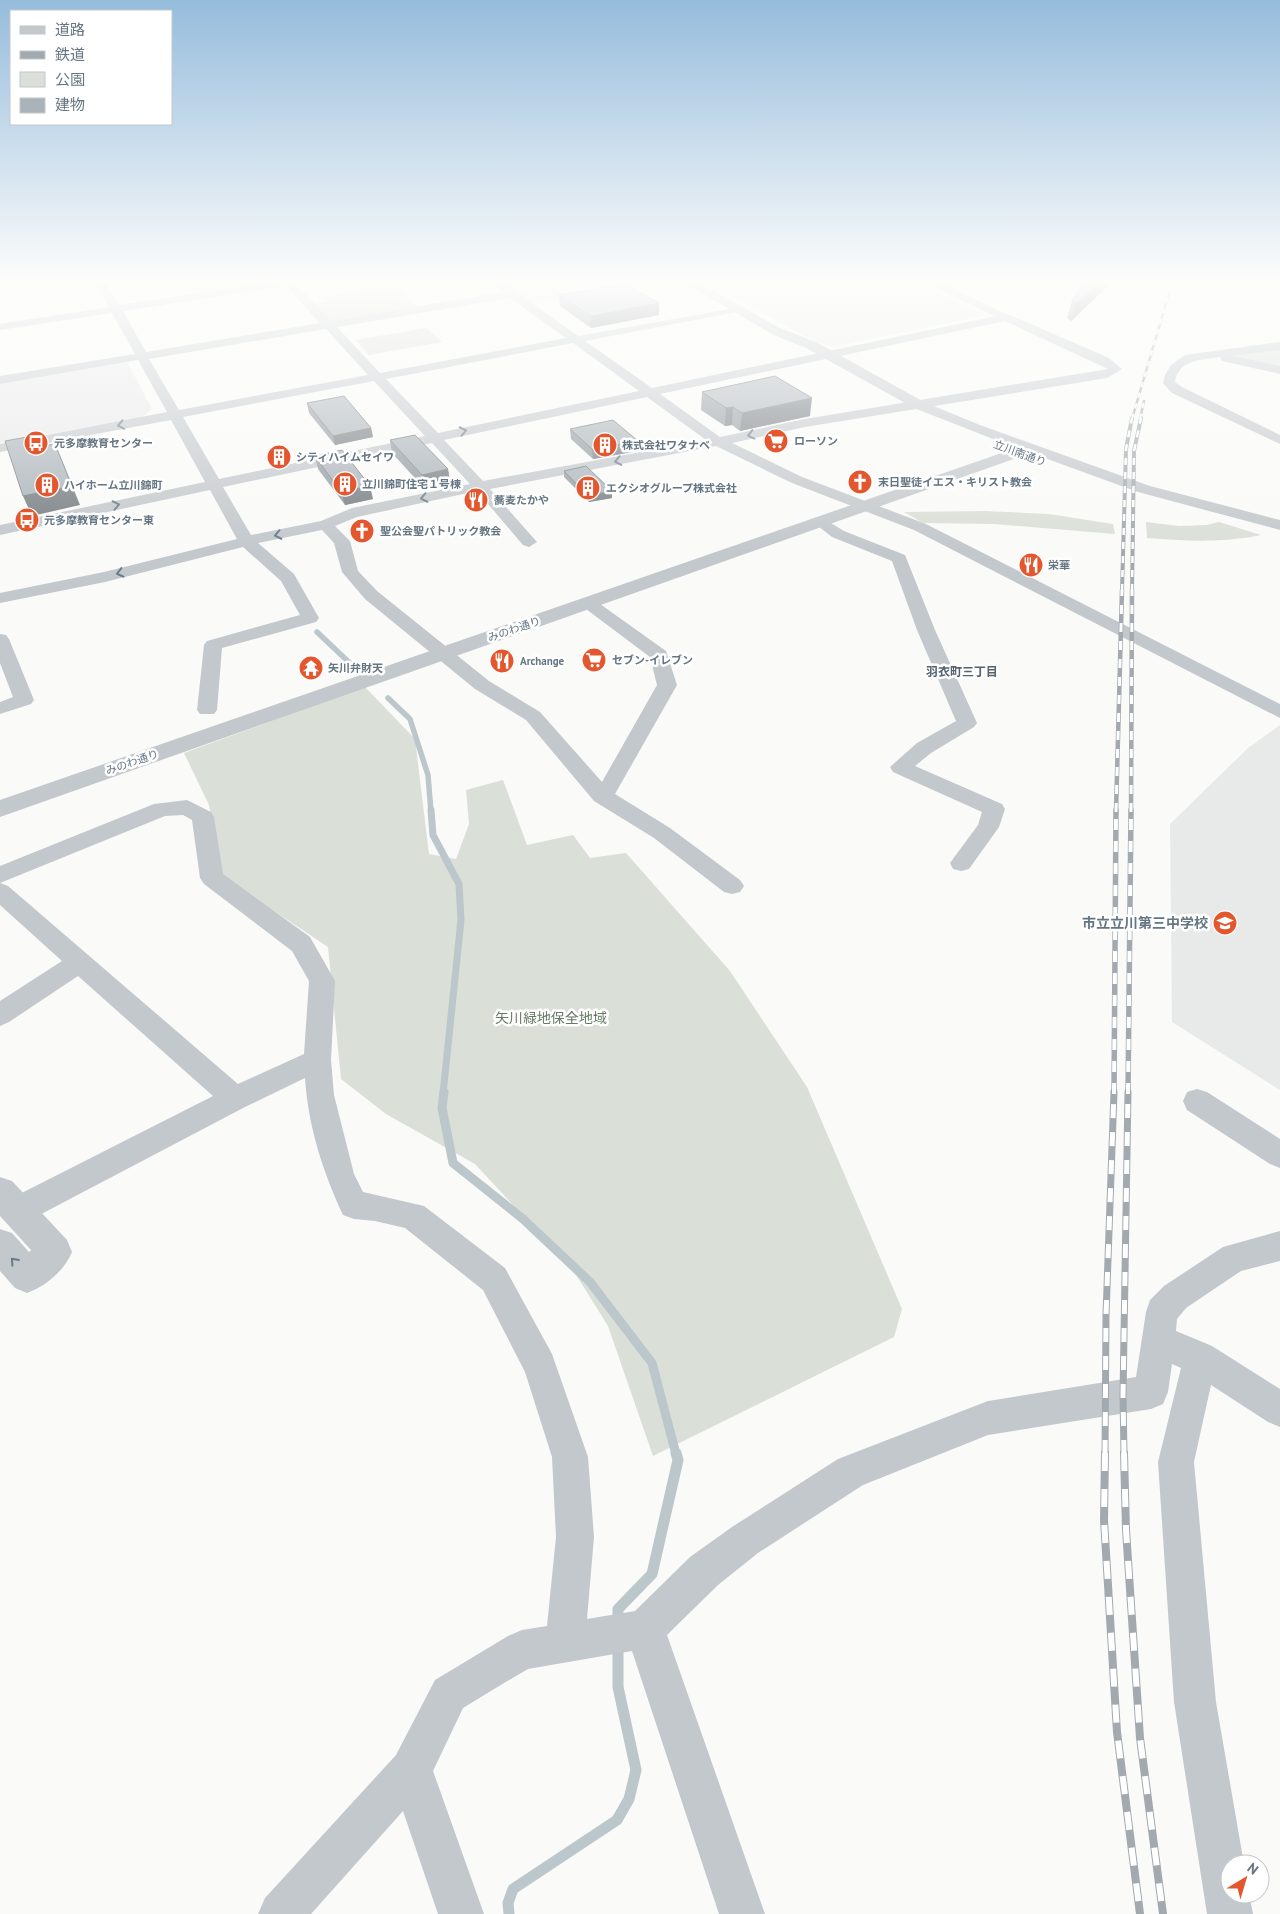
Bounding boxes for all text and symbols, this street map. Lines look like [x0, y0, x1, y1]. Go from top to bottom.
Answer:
legend [10, 10, 172, 125]
text: 道路 [55, 20, 85, 39]
text: 鉄道 [55, 45, 85, 64]
text: 公園 [55, 70, 85, 89]
text: 建物 [55, 95, 85, 114]
one-way arrow [117, 419, 126, 429]
one-way arrow [459, 426, 468, 437]
supermarket icon: ローソン [763, 428, 789, 454]
one-way arrow [746, 429, 755, 440]
bus stop icon: 元多摩教育センター [23, 430, 49, 456]
building icon: 株式会社ワタナベ [592, 432, 618, 458]
place label: ローソン [794, 434, 838, 448]
place label: 元多摩教育センター [54, 436, 153, 450]
street label: 立川南通り [992, 437, 1048, 469]
place label: 株式会社ワタナベ [622, 438, 710, 452]
building icon: シティハイムセイワ [266, 444, 292, 470]
place label: シティハイムセイワ [296, 450, 394, 464]
one-way arrow [614, 456, 623, 466]
church icon: 末日聖徒イエス・キリスト教会 [847, 469, 873, 495]
building icon: 立川錦町住宅１号棟 [332, 471, 358, 497]
building icon: ハイホーム立川錦町 [34, 472, 60, 498]
building icon: エクシオグループ株式会社 [575, 475, 601, 501]
place label: 末日聖徒イエス・キリスト教会 [878, 475, 1032, 489]
place label: 立川錦町住宅１号棟 [362, 477, 461, 491]
place label: ハイホーム立川錦町 [64, 478, 162, 492]
place label: エクシオグループ株式会社 [606, 481, 737, 495]
restaurant icon: 蕎麦たかや [463, 487, 489, 513]
one-way arrow [420, 492, 429, 503]
place label: 蕎麦たかや [493, 493, 549, 507]
one-way arrow [112, 500, 121, 511]
bus stop icon: 元多摩教育センター東 [14, 507, 40, 533]
place label: 元多摩教育センター東 [44, 513, 154, 527]
church icon: 聖公会聖パトリック教会 [349, 518, 375, 544]
place label: 聖公会聖パトリック教会 [380, 524, 501, 538]
one-way arrow [273, 529, 282, 540]
restaurant icon: 栄華 [1018, 552, 1044, 578]
place label: 栄華 [1048, 558, 1070, 572]
one-way arrow [115, 567, 124, 578]
street label: みのわ通り [486, 613, 542, 645]
supermarket icon: セブン-イレブン [581, 647, 607, 673]
restaurant icon: Archange [489, 648, 515, 674]
place label: セブン-イレブン [612, 653, 693, 667]
place label: Archange [520, 654, 565, 668]
temple icon: 矢川弁財天 [298, 655, 324, 681]
place label: 矢川弁財天 [328, 661, 383, 675]
district label: 羽衣町三丁目 [926, 664, 998, 679]
street label: みのわ通り [104, 746, 160, 778]
school or university icon: 市立立川第三中学校 [1212, 910, 1238, 936]
place label: 市立立川第三中学校 [1082, 914, 1208, 932]
park label: 矢川緑地保全地域 [495, 1009, 607, 1027]
one-way arrow [11, 1258, 20, 1267]
north arrow [1220, 1854, 1270, 1904]
text: N [1244, 1859, 1262, 1879]

